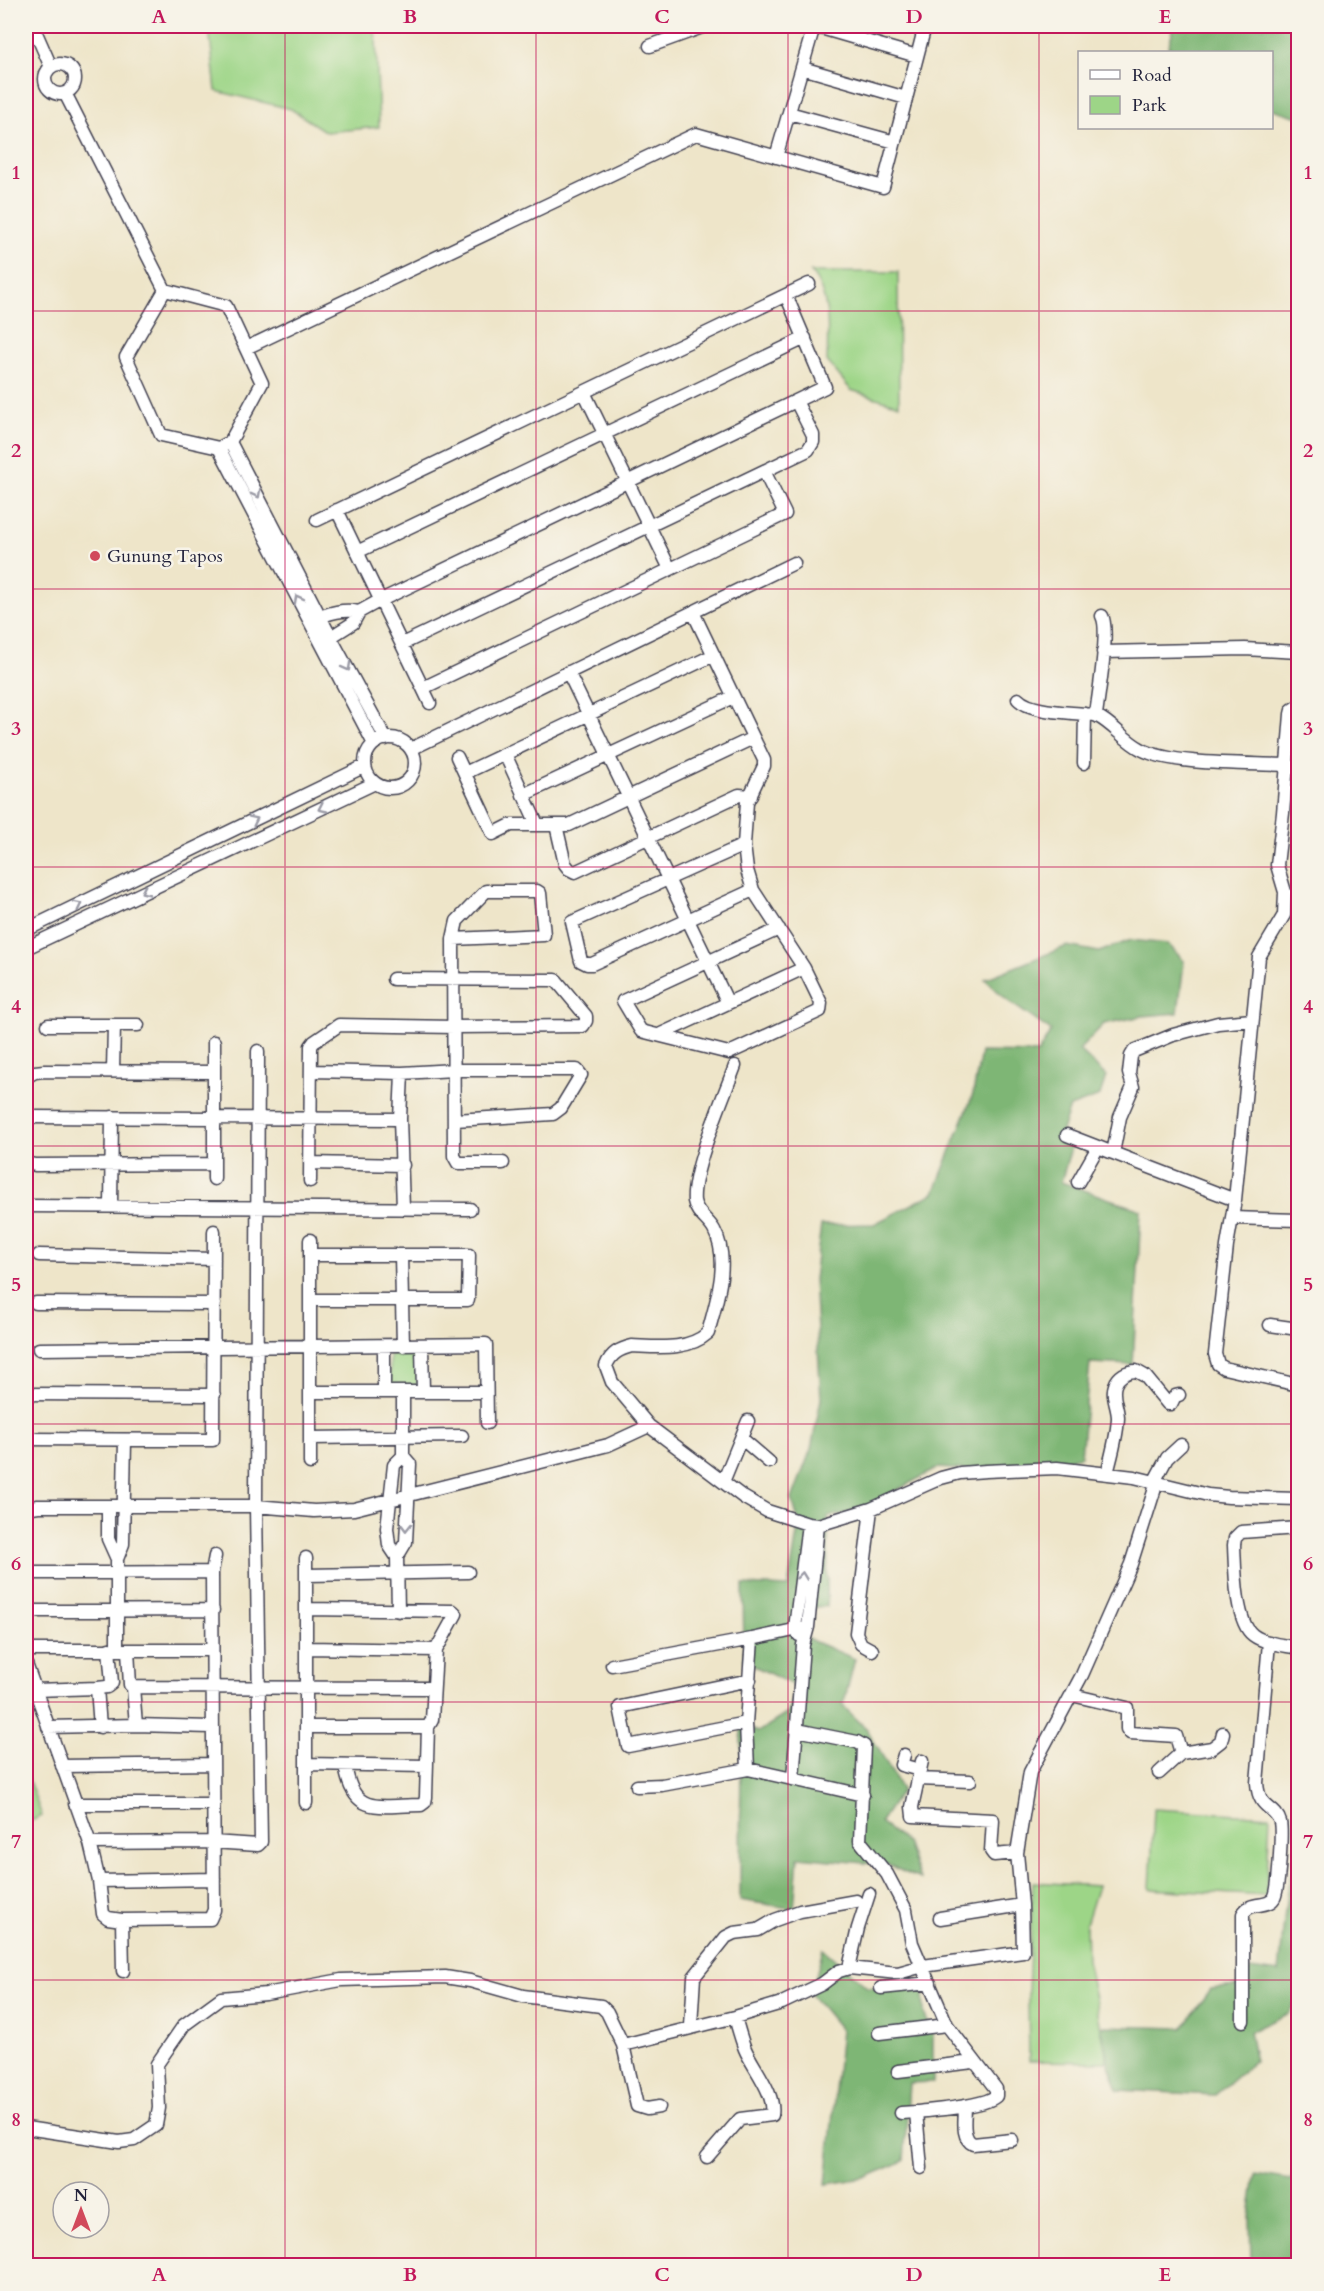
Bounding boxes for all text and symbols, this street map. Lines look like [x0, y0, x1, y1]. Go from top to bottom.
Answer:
text: A [151, 3, 167, 30]
text: B [403, 3, 417, 30]
text: C [654, 3, 670, 30]
text: D [905, 3, 923, 30]
text: E [1159, 3, 1171, 30]
legend [1078, 51, 1273, 129]
text: Road [1132, 63, 1172, 88]
text: Park [1132, 93, 1167, 118]
text: 1 [11, 159, 21, 186]
text: 1 [1303, 159, 1313, 186]
text: 2 [11, 437, 21, 464]
text: 2 [1303, 437, 1313, 464]
one-way arrow [250, 488, 262, 499]
place label: Gunung Tapos [107, 544, 223, 569]
marker: Gunung Tapos [88, 549, 102, 563]
one-way arrow [294, 595, 306, 606]
one-way arrow [340, 661, 351, 672]
text: 3 [11, 715, 21, 742]
text: 3 [1303, 715, 1313, 742]
one-way arrow [317, 801, 328, 813]
one-way arrow [247, 816, 258, 827]
one-way arrow [141, 884, 152, 896]
one-way arrow [72, 900, 83, 912]
text: 4 [11, 993, 21, 1020]
text: 4 [1303, 993, 1313, 1020]
text: 5 [11, 1271, 21, 1298]
text: 5 [1303, 1271, 1313, 1298]
one-way arrow [400, 1523, 412, 1532]
text: 6 [11, 1550, 21, 1577]
text: 6 [1303, 1550, 1313, 1577]
one-way arrow [795, 1572, 807, 1581]
text: 7 [11, 1828, 21, 1855]
text: 7 [1303, 1828, 1313, 1855]
text: 8 [11, 2106, 21, 2133]
text: 8 [1303, 2106, 1313, 2133]
north arrow [51, 2180, 111, 2240]
text: N [74, 2185, 88, 2207]
text: A [151, 2261, 167, 2288]
text: B [403, 2261, 417, 2288]
text: C [654, 2261, 670, 2288]
text: D [905, 2261, 923, 2288]
text: E [1159, 2261, 1171, 2288]

